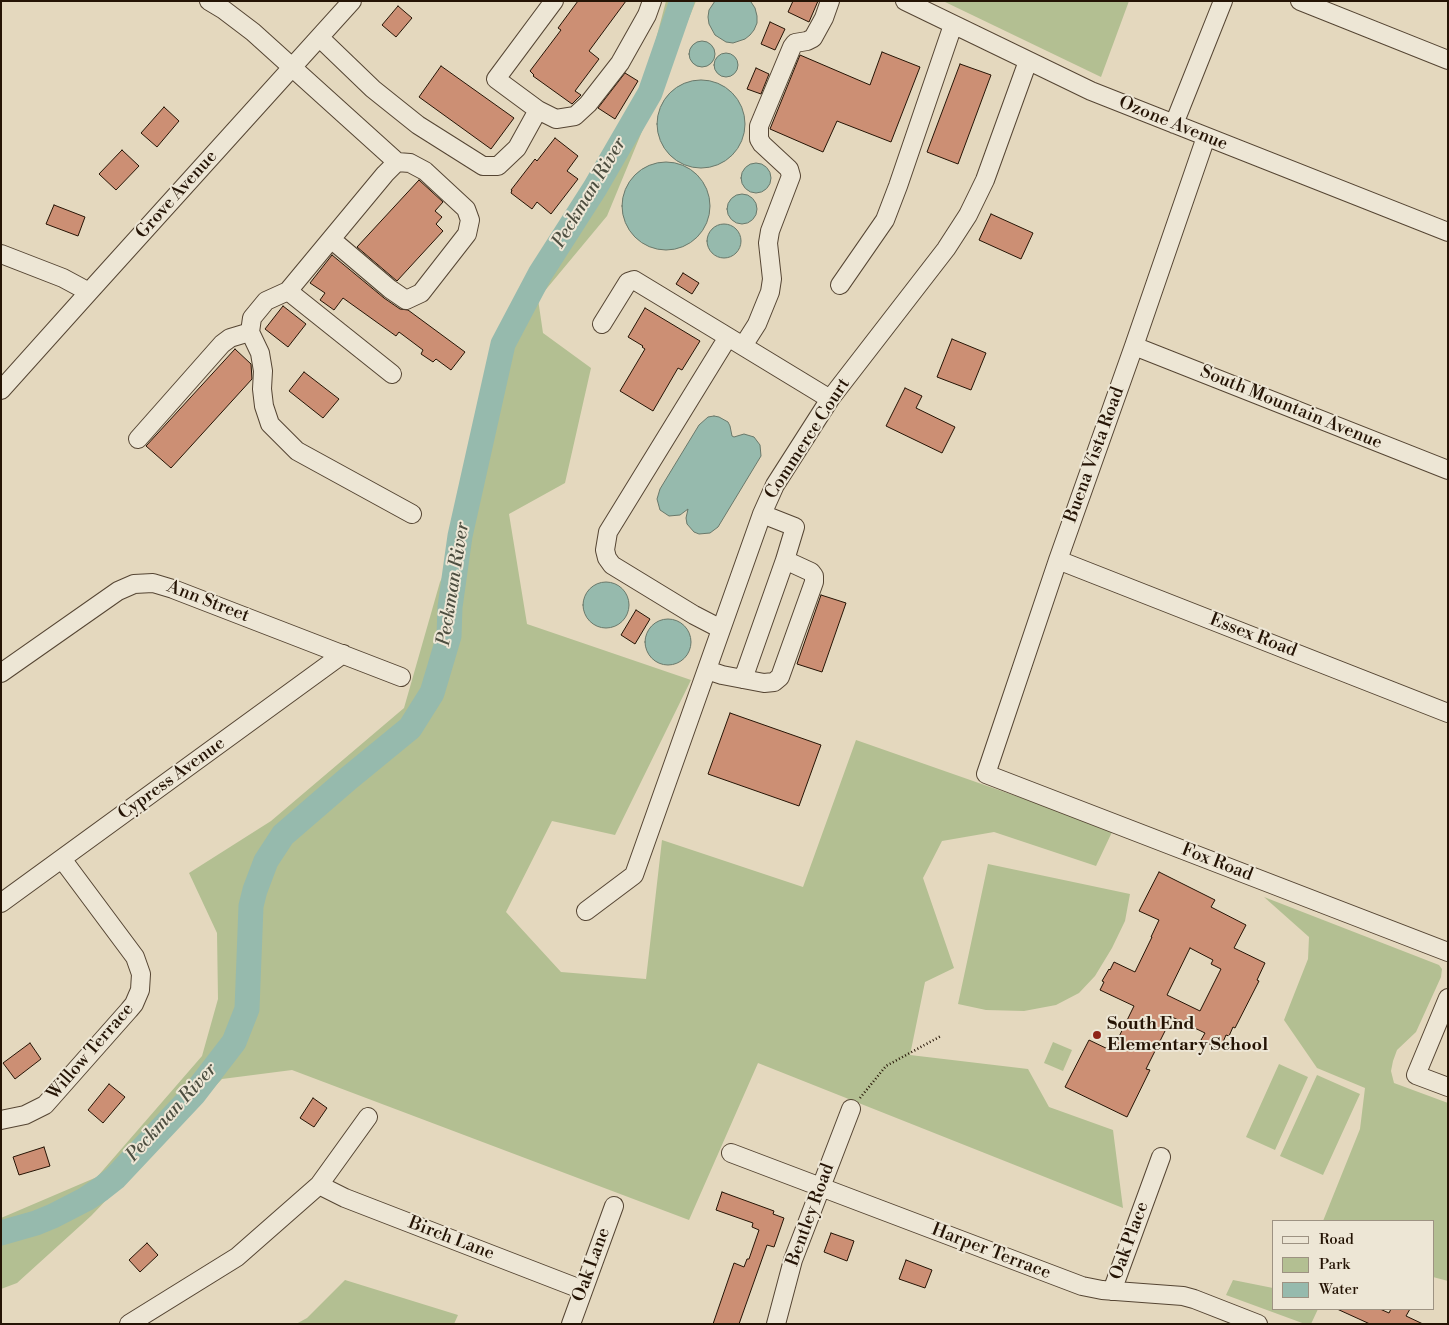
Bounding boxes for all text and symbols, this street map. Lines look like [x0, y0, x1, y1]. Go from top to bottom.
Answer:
street label: Ozone Avenue [1115, 92, 1231, 156]
water label: Peckman River [548, 134, 632, 252]
street label: Grove Avenue [132, 146, 222, 244]
street label: South Mountain Avenue [1197, 362, 1385, 454]
street label: Commerce Court [761, 374, 855, 504]
street label: Buena Vista Road [1060, 384, 1130, 526]
water label: Peckman River [433, 521, 475, 647]
street label: Ann Street [164, 576, 252, 628]
street label: Essex Road [1206, 609, 1300, 663]
street label: Cypress Avenue [114, 733, 230, 825]
street label: Fox Road [1178, 840, 1256, 886]
street label: Willow Terrace [43, 999, 139, 1105]
place label: South End Elementary School [1107, 1014, 1268, 1056]
marker: South End Elementary School [1091, 1029, 1103, 1041]
water label: Peckman River [122, 1059, 222, 1167]
street label: Bentley Road [782, 1161, 840, 1269]
street label: Oak Place [1106, 1199, 1154, 1283]
street label: Birch Lane [405, 1213, 497, 1265]
street label: Harper Terrace [928, 1219, 1054, 1285]
legend [1272, 1220, 1434, 1310]
street label: Oak Lane [569, 1225, 615, 1305]
text: Road [1319, 1230, 1354, 1249]
text: Park [1319, 1255, 1350, 1274]
text: Water [1319, 1280, 1358, 1299]

